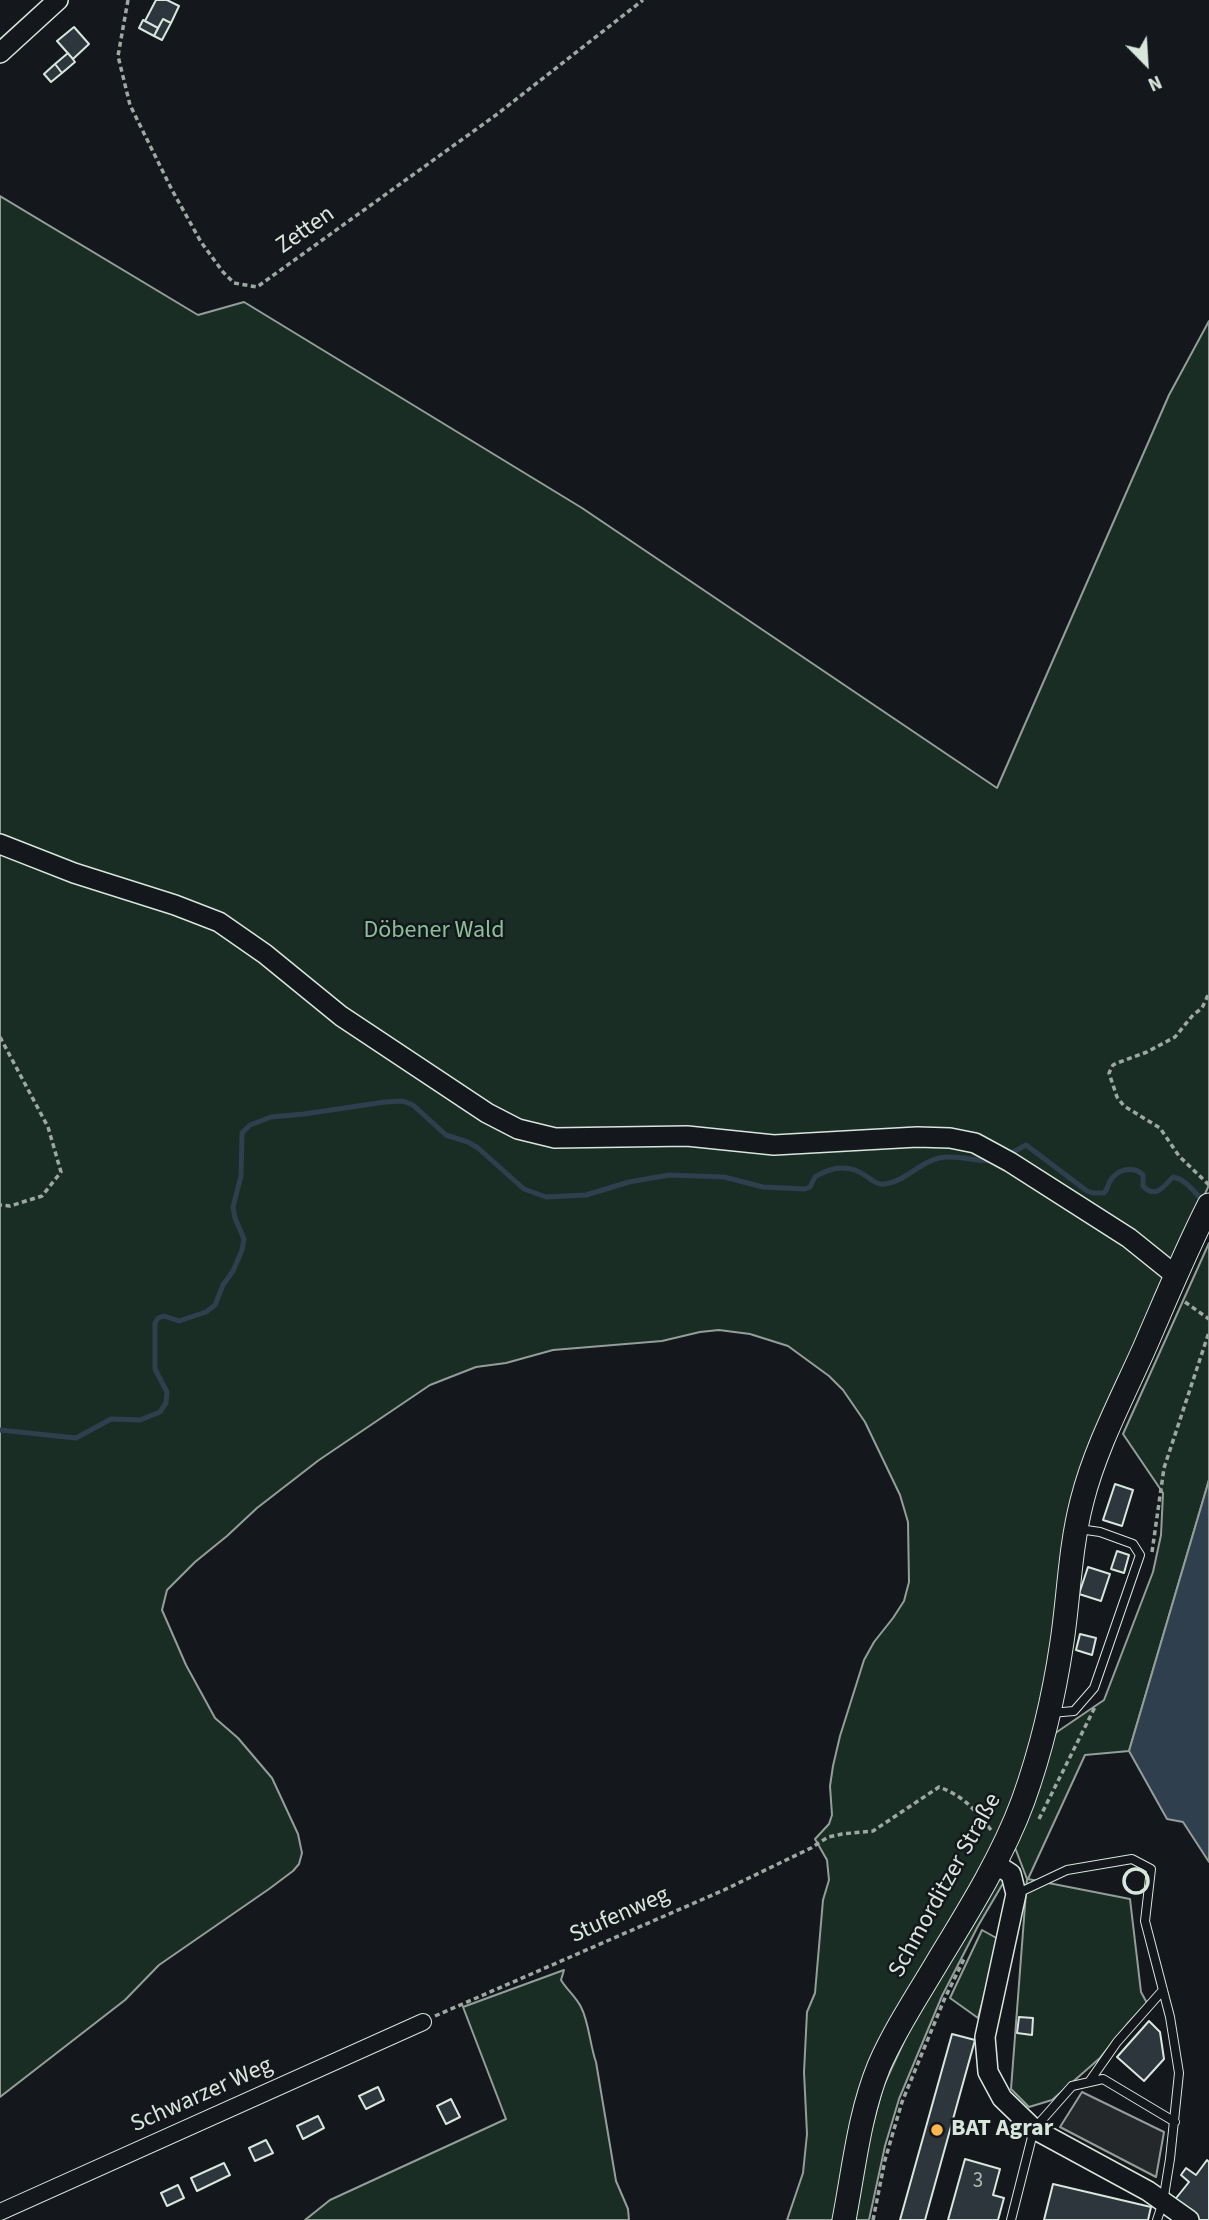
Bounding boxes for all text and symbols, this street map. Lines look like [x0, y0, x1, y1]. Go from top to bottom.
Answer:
north arrow [1111, 28, 1181, 98]
text: N [1143, 68, 1166, 98]
street label: Zetten [271, 201, 341, 261]
park label: Döbener Wald [363, 918, 505, 946]
street label: Schmorditzer Straße [883, 1789, 1009, 1983]
street label: Stufenweg [566, 1881, 674, 1951]
street label: Schwarzer Weg [127, 2052, 277, 2140]
place label: BAT Agrar [951, 2116, 1053, 2144]
marker: BAT Agrar [929, 2122, 945, 2138]
house number: 3 [973, 2169, 983, 2195]

